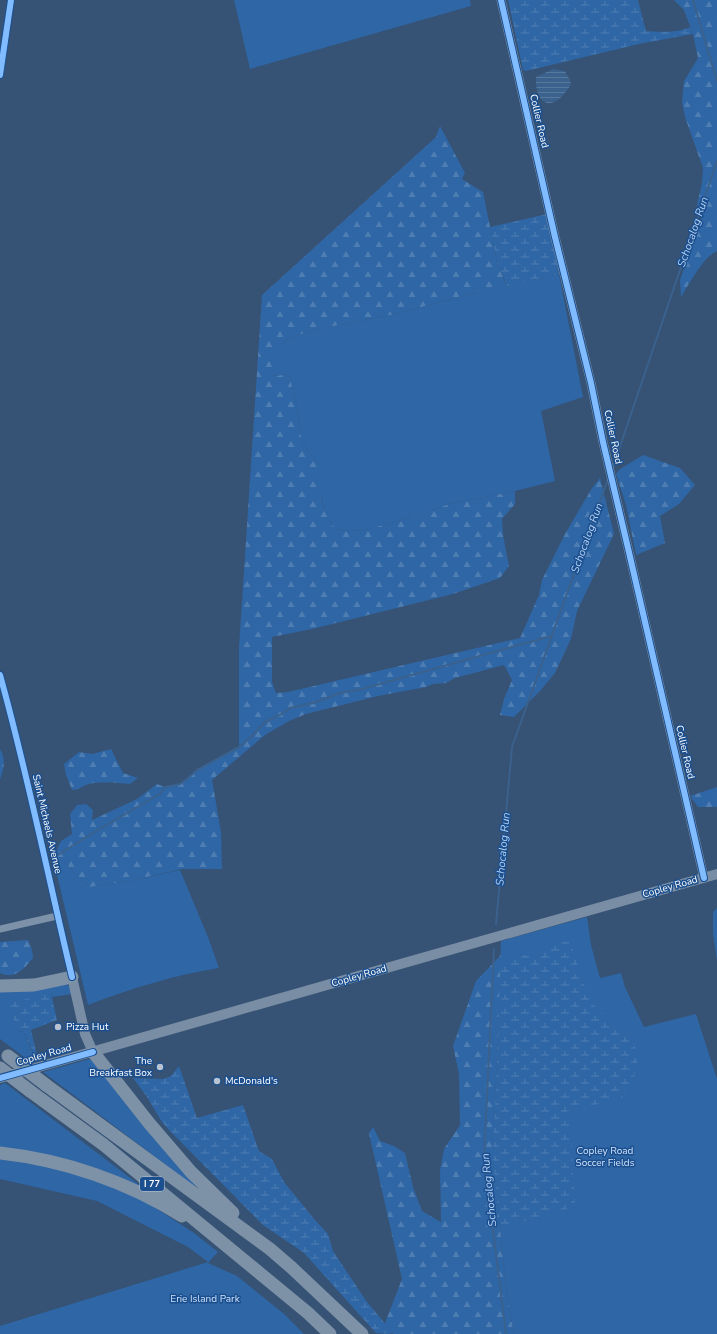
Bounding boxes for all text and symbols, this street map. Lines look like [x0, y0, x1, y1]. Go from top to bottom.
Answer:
street label: Collier Road [526, 93, 552, 149]
water label: Schocalog Run [674, 195, 712, 269]
street label: Collier Road [600, 409, 626, 465]
water label: Schocalog Run [567, 501, 607, 575]
street label: Collier Road [672, 724, 698, 780]
street label: Saint Michaels Avenue [29, 773, 65, 875]
water label: Schocalog Run [492, 812, 514, 886]
street label: Copley Road [641, 872, 699, 902]
street label: Copley Road [330, 961, 388, 991]
place label: Pizza Hut [66, 1020, 109, 1034]
marker: Pizza Hut [53, 1022, 63, 1032]
street label: Copley Road [15, 1040, 73, 1070]
place label: The Breakfast Box [89, 1054, 153, 1080]
marker: The Breakfast Box [155, 1062, 165, 1072]
place label: McDonald's [225, 1074, 278, 1088]
marker: McDonald's [212, 1076, 222, 1086]
park label: Copley Road Soccer Fields [576, 1144, 635, 1170]
water label: Schocalog Run [478, 1153, 500, 1227]
road number: I 77 [140, 1177, 164, 1191]
park label: Erie Island Park [170, 1292, 241, 1306]

